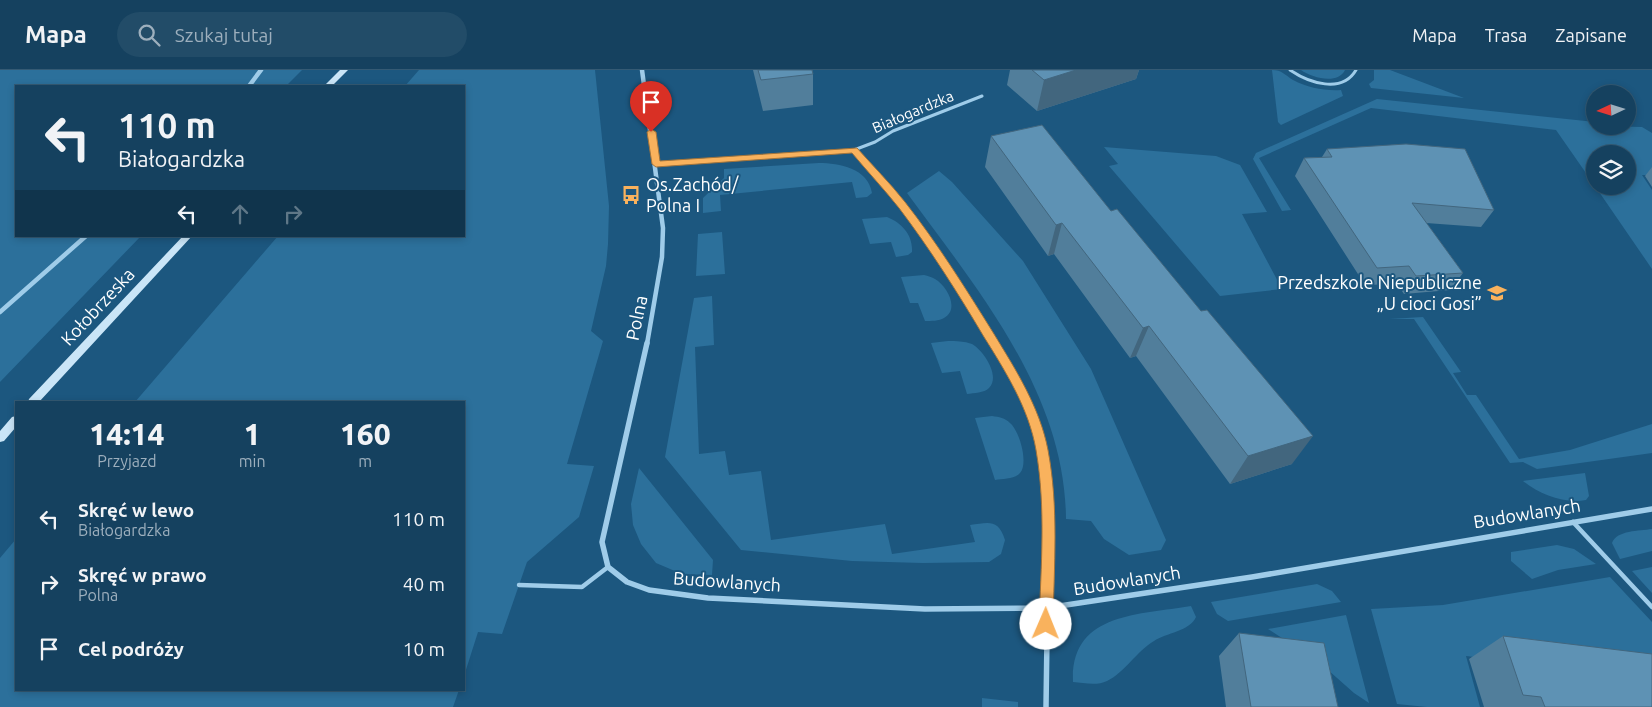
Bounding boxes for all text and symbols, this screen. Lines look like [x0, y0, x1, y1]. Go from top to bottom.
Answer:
search box [117, 12, 467, 57]
text: Mapa [25, 21, 87, 48]
icon: search [135, 21, 163, 49]
text: Szukaj tutaj [175, 24, 273, 46]
text: Mapa [1412, 25, 1457, 45]
text: Trasa [1485, 25, 1527, 45]
text: Zapisane [1555, 25, 1627, 45]
pin [630, 81, 672, 132]
north arrow [1586, 85, 1636, 135]
map controls [1586, 85, 1636, 195]
street label: Białogardzka [870, 87, 956, 136]
icon: arrive [637, 88, 665, 116]
icon: left [35, 105, 100, 170]
text: 110 m [118, 105, 216, 145]
button: layers [1586, 145, 1636, 195]
text: Białogardzka [118, 146, 245, 171]
place label: Os.Zachód/ Polna I [646, 174, 740, 215]
bus stop icon: Os.Zachód/ Polna I [620, 184, 642, 206]
icon: left [173, 200, 201, 228]
icon: ahead [226, 200, 254, 228]
icon: right [279, 200, 307, 228]
street label: Kołobrzeska [56, 264, 138, 349]
place label: Przedszkole Niepubliczne „U cioci Gosi” [1277, 272, 1482, 313]
school or university icon: Przedszkole Niepubliczne „U cioci Gosi” [1486, 282, 1508, 304]
street label: Polna [622, 294, 651, 342]
text: 14:14 [89, 417, 164, 451]
text: 1 [244, 417, 261, 451]
text: 160 [340, 417, 391, 451]
text: Przyjazd [97, 452, 157, 470]
text: min [239, 452, 266, 470]
text: m [358, 452, 372, 470]
street label: Budowlanych [1472, 495, 1582, 531]
text: Skręć w lewo [78, 499, 194, 521]
icon: left [35, 505, 63, 533]
text: 110 m [392, 508, 445, 530]
text: Białogardzka [78, 521, 170, 539]
street label: Budowlanych [1072, 562, 1182, 598]
text: Skręć w prawo [78, 564, 207, 586]
street label: Budowlanych [672, 567, 782, 595]
icon: right [35, 570, 63, 598]
text: 40 m [403, 573, 445, 595]
text: Polna [78, 586, 118, 604]
position arrow [1019, 597, 1071, 649]
icon: arrive [35, 635, 63, 663]
text: Cel podróży [78, 638, 184, 660]
text: 10 m [403, 638, 445, 660]

